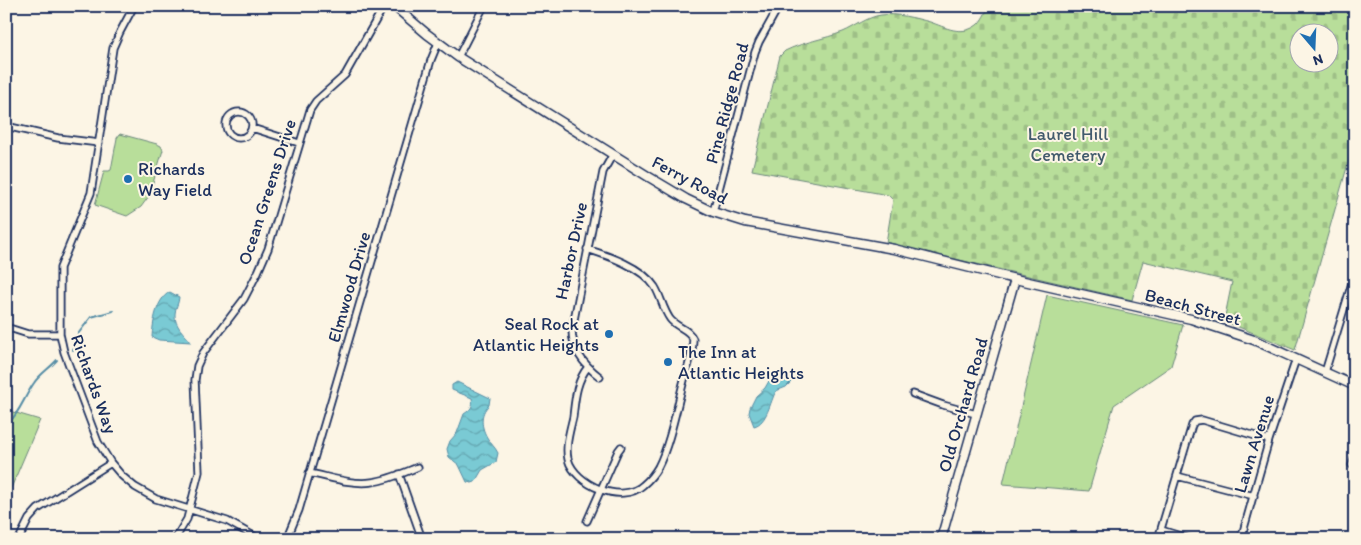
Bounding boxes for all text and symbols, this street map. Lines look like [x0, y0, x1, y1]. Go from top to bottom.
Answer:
north arrow [1288, 22, 1338, 72]
street label: Pine Ridge Road [700, 40, 754, 166]
text: N [1311, 50, 1325, 69]
street label: Ocean Greens Drive [233, 116, 301, 268]
park label: Laurel Hill Cemetery [1028, 123, 1108, 166]
street label: Ferry Road [648, 151, 732, 209]
place label: Richards Way Field [138, 158, 212, 201]
marker: Richards Way Field [122, 173, 134, 185]
street label: Harbor Drive [550, 200, 592, 302]
street label: Elmwood Drive [323, 229, 375, 345]
street label: Beach Street [1142, 284, 1244, 330]
place label: Seal Rock at Atlantic Heights [473, 313, 599, 356]
marker: Seal Rock at Atlantic Heights [603, 328, 615, 340]
street label: Richards Way [66, 331, 122, 437]
street label: Old Orchard Road [933, 335, 993, 475]
place label: The Inn at Atlantic Heights [678, 341, 804, 384]
marker: The Inn at Atlantic Heights [662, 356, 674, 368]
street label: Lawn Avenue [1229, 392, 1279, 496]

